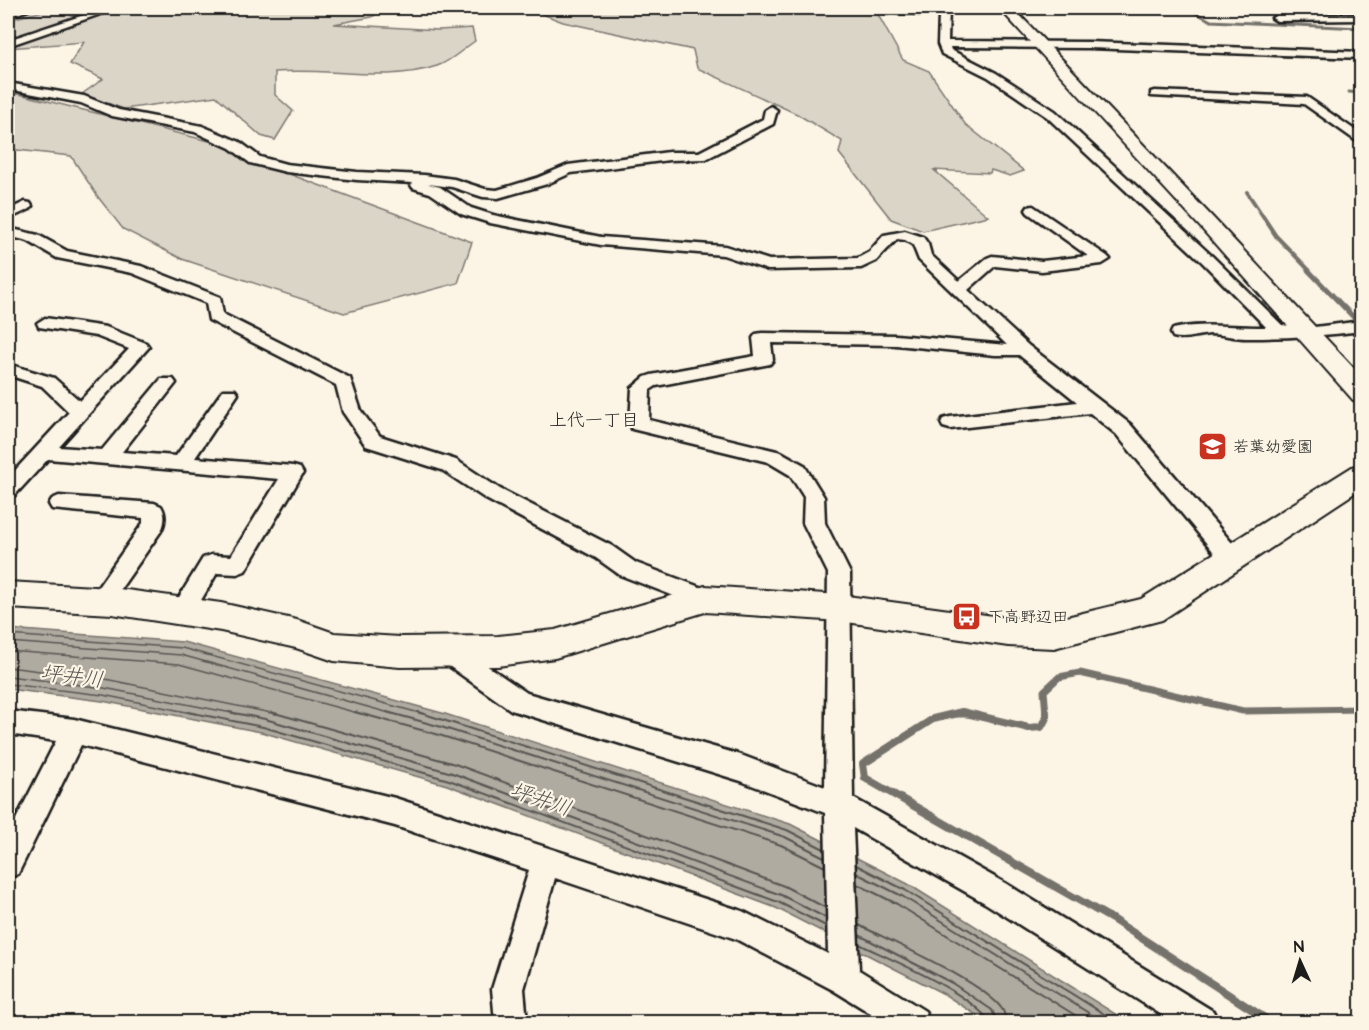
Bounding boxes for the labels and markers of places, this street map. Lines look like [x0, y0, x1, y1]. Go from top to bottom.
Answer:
school or university icon: 若葉幼愛園 [1196, 430, 1228, 462]
place label: 若葉幼愛園 [1233, 436, 1313, 458]
bus stop icon: 下高野辺田 [951, 600, 983, 632]
place label: 下高野辺田 [988, 606, 1068, 628]

